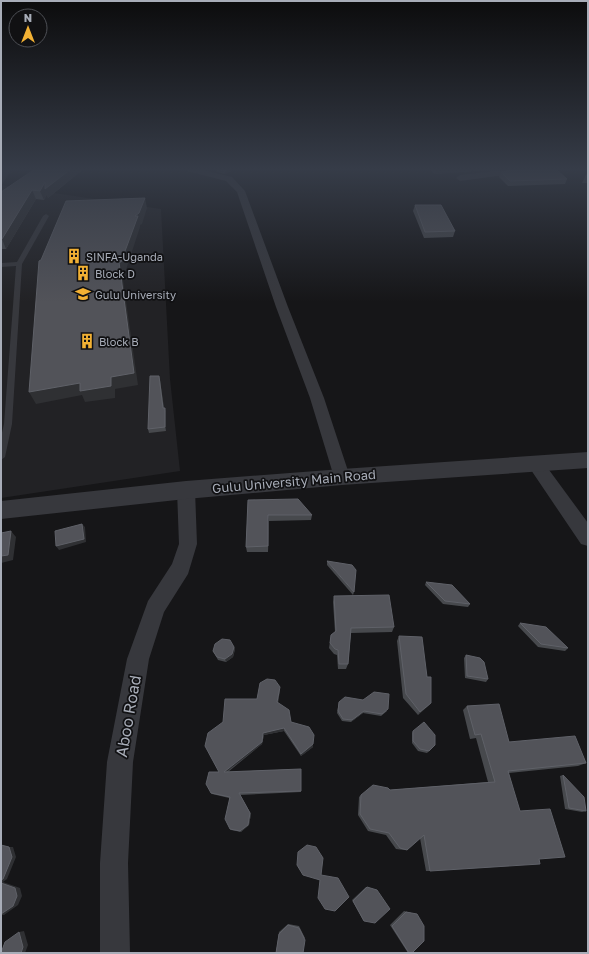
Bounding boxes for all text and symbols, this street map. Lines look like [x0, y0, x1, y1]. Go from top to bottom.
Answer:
north arrow [8, 8, 48, 48]
text: N [24, 11, 32, 24]
building icon: SINFA-Uganda [65, 247, 83, 265]
place label: SINFA-Uganda [86, 250, 163, 263]
building icon: Block D [74, 264, 92, 282]
place label: Block D [95, 267, 135, 280]
school or university icon: Gulu University [74, 285, 92, 303]
place label: Gulu University [95, 288, 176, 301]
building icon: Block B [78, 332, 96, 350]
place label: Block B [99, 335, 139, 348]
street label: Gulu University Main Road [211, 466, 377, 496]
street label: Aboo Road [111, 673, 145, 759]

